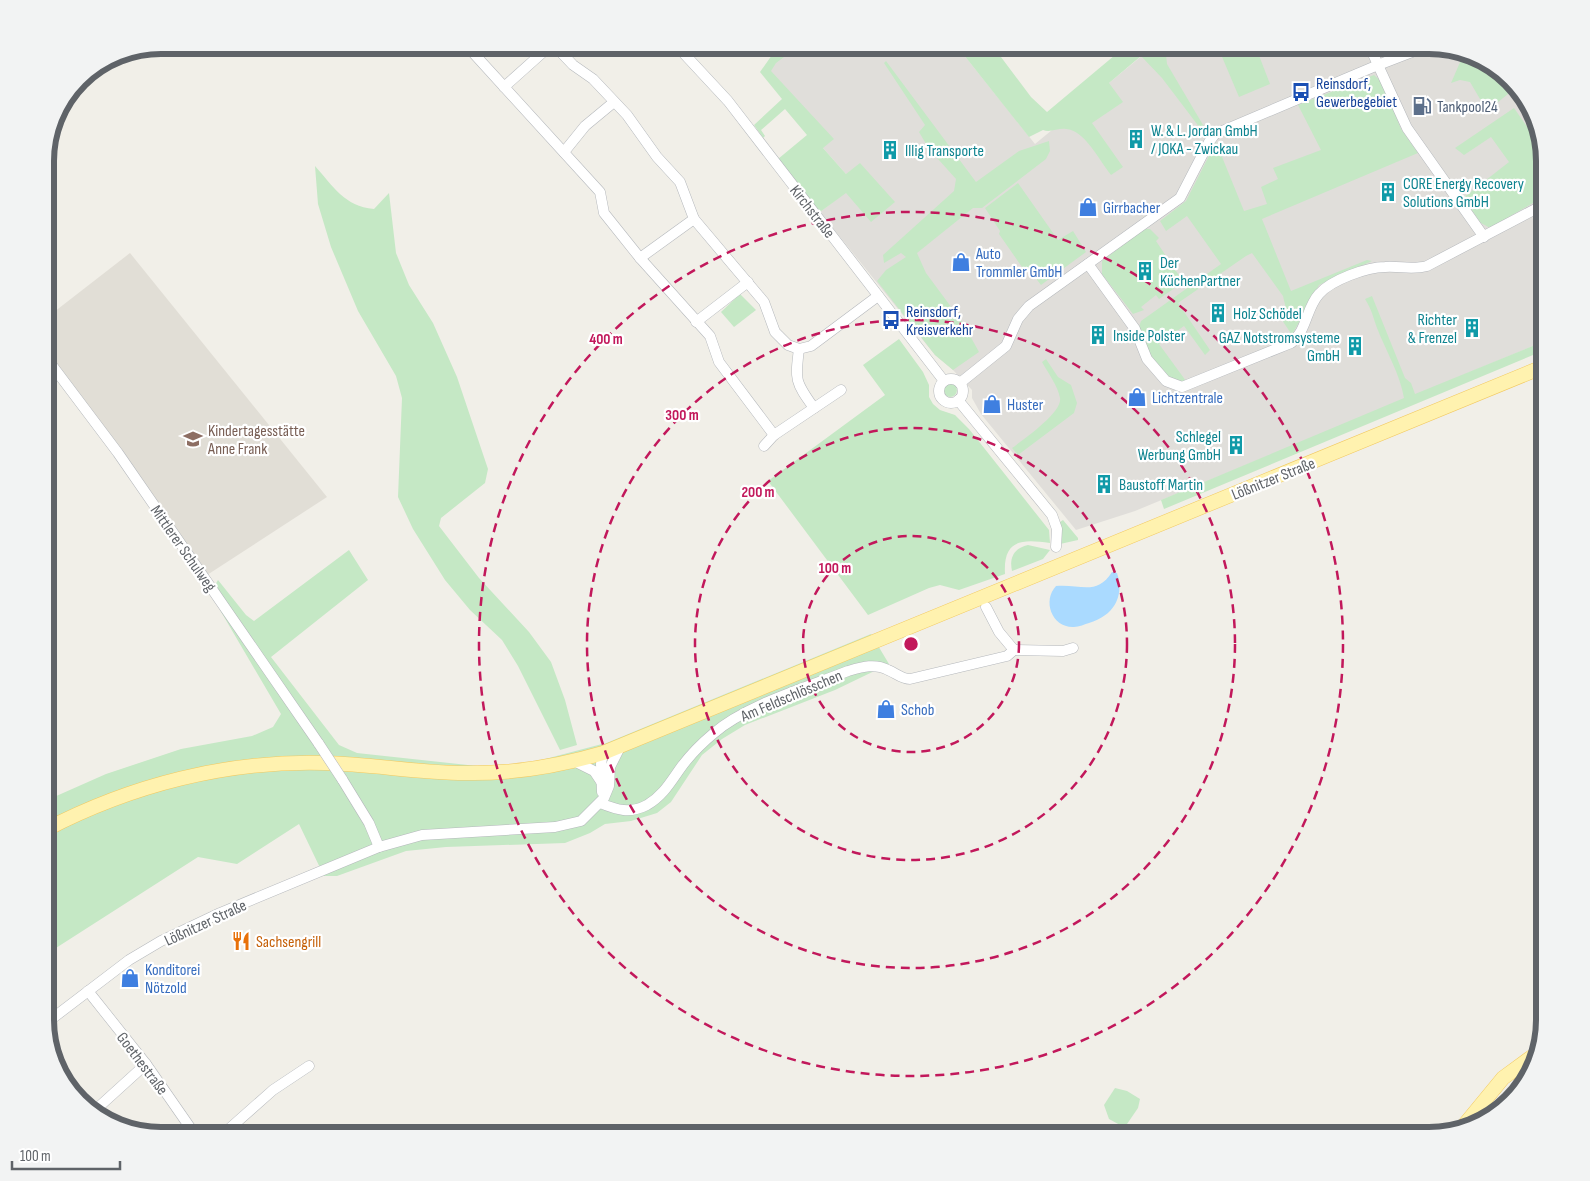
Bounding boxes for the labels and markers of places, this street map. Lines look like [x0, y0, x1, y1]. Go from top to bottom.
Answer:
place label: Reinsdorf, Gewerbegebiet [1316, 75, 1397, 112]
bus stop icon: Reinsdorf, Gewerbegebiet [1290, 81, 1312, 103]
fuel station icon: Tankpool24 [1411, 95, 1433, 117]
place label: Tankpool24 [1437, 98, 1498, 117]
place label: W. & L. Jordan GmbH / JOKA - Zwickau [1151, 122, 1258, 159]
building icon: W. & L. Jordan GmbH / JOKA - Zwickau [1125, 128, 1147, 150]
building icon: Illig Transporte [879, 139, 901, 161]
place label: Illig Transporte [905, 142, 984, 161]
place label: CORE Energy Recovery Solutions GmbH [1403, 175, 1524, 212]
building icon: CORE Energy Recovery Solutions GmbH [1377, 181, 1399, 203]
shop icon: Girrbacher [1077, 196, 1099, 218]
place label: Girrbacher [1103, 199, 1161, 218]
place label: Auto Trommler GmbH [975, 245, 1062, 282]
shop icon: Auto Trommler GmbH [950, 251, 972, 273]
place label: Der KüchenPartner [1160, 254, 1241, 291]
building icon: Der KüchenPartner [1134, 260, 1156, 282]
building icon: Holz Schödel [1207, 302, 1229, 324]
place label: Reinsdorf, Kreisverkehr [906, 303, 974, 340]
place label: Holz Schödel [1233, 305, 1302, 324]
bus stop icon: Reinsdorf, Kreisverkehr [880, 309, 902, 331]
place label: Richter & Frenzel [1408, 311, 1457, 348]
building icon: Richter & Frenzel [1461, 317, 1483, 339]
building icon: Inside Polster [1087, 324, 1109, 346]
place label: Inside Polster [1113, 327, 1186, 346]
place label: GAZ Notstromsysteme GmbH [1219, 329, 1340, 366]
building icon: GAZ Notstromsysteme GmbH [1344, 335, 1366, 357]
shop icon: Lichtzentrale [1126, 386, 1148, 408]
place label: Lichtzentrale [1152, 389, 1223, 408]
shop icon: Huster [981, 393, 1003, 415]
place label: Huster [1007, 396, 1044, 415]
place label: Kindertagesstätte Anne Frank [207, 422, 305, 459]
school or university icon: Kindertagesstätte Anne Frank [182, 428, 204, 450]
place label: Schlegel Werbung GmbH [1138, 428, 1221, 465]
building icon: Schlegel Werbung GmbH [1225, 434, 1247, 456]
building icon: Baustoff Martin [1093, 473, 1115, 495]
place label: Baustoff Martin [1119, 476, 1203, 495]
centre of rings [902, 635, 920, 653]
shop icon: Schob [875, 698, 897, 720]
place label: Schob [901, 701, 934, 720]
restaurant icon: Sachsengrill [230, 930, 252, 952]
place label: Sachsengrill [256, 933, 321, 952]
place label: Konditorei Nötzold [145, 961, 200, 998]
shop icon: Konditorei Nötzold [119, 967, 141, 989]

